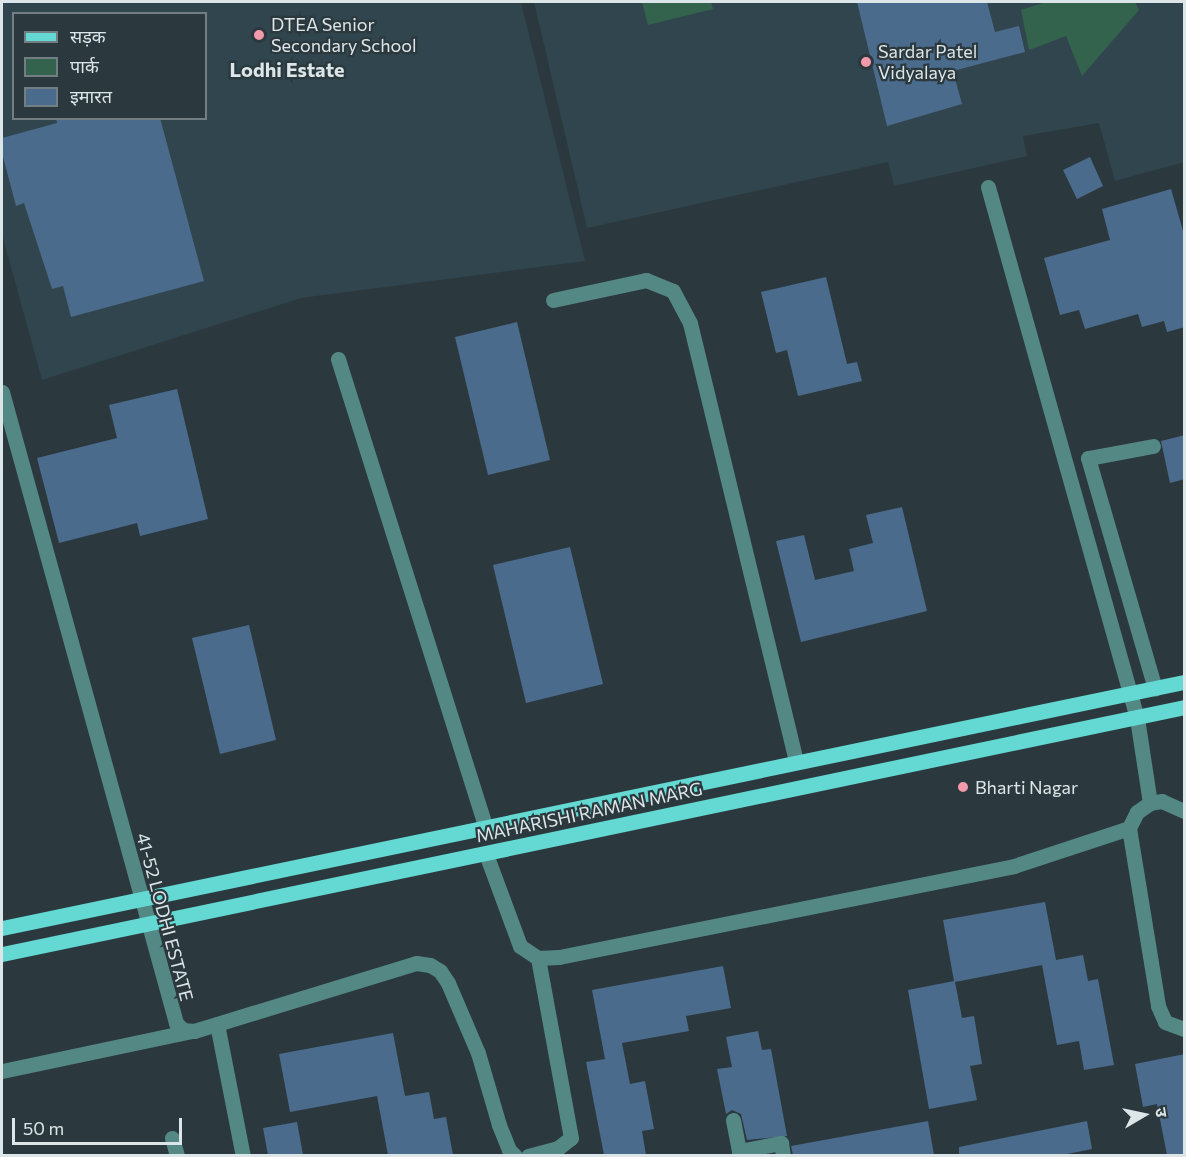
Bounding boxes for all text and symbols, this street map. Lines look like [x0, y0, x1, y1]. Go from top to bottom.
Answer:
legend [12, 12, 207, 120]
place label: DTEA Senior Secondary School [271, 14, 417, 57]
text: सड़क [70, 25, 106, 47]
marker: DTEA Senior Secondary School [252, 28, 266, 42]
place label: Sardar Patel Vidyalaya [878, 41, 977, 84]
text: पार्क [70, 55, 99, 77]
marker: Sardar Patel Vidyalaya [859, 55, 873, 69]
district label: Lodhi Estate [229, 57, 345, 81]
text: इमारत [70, 85, 112, 107]
place label: Bharti Nagar [975, 776, 1078, 798]
street label: MAHARISHI RAMAN MARG [474, 777, 704, 847]
marker: Bharti Nagar [956, 780, 970, 794]
street label: 41-52 LODHI ESTATE [132, 831, 198, 1003]
north arrow [1114, 1085, 1174, 1145]
scale bar [15, 1106, 184, 1144]
text: उ [1152, 1106, 1172, 1118]
text: 50 m [23, 1117, 64, 1139]

